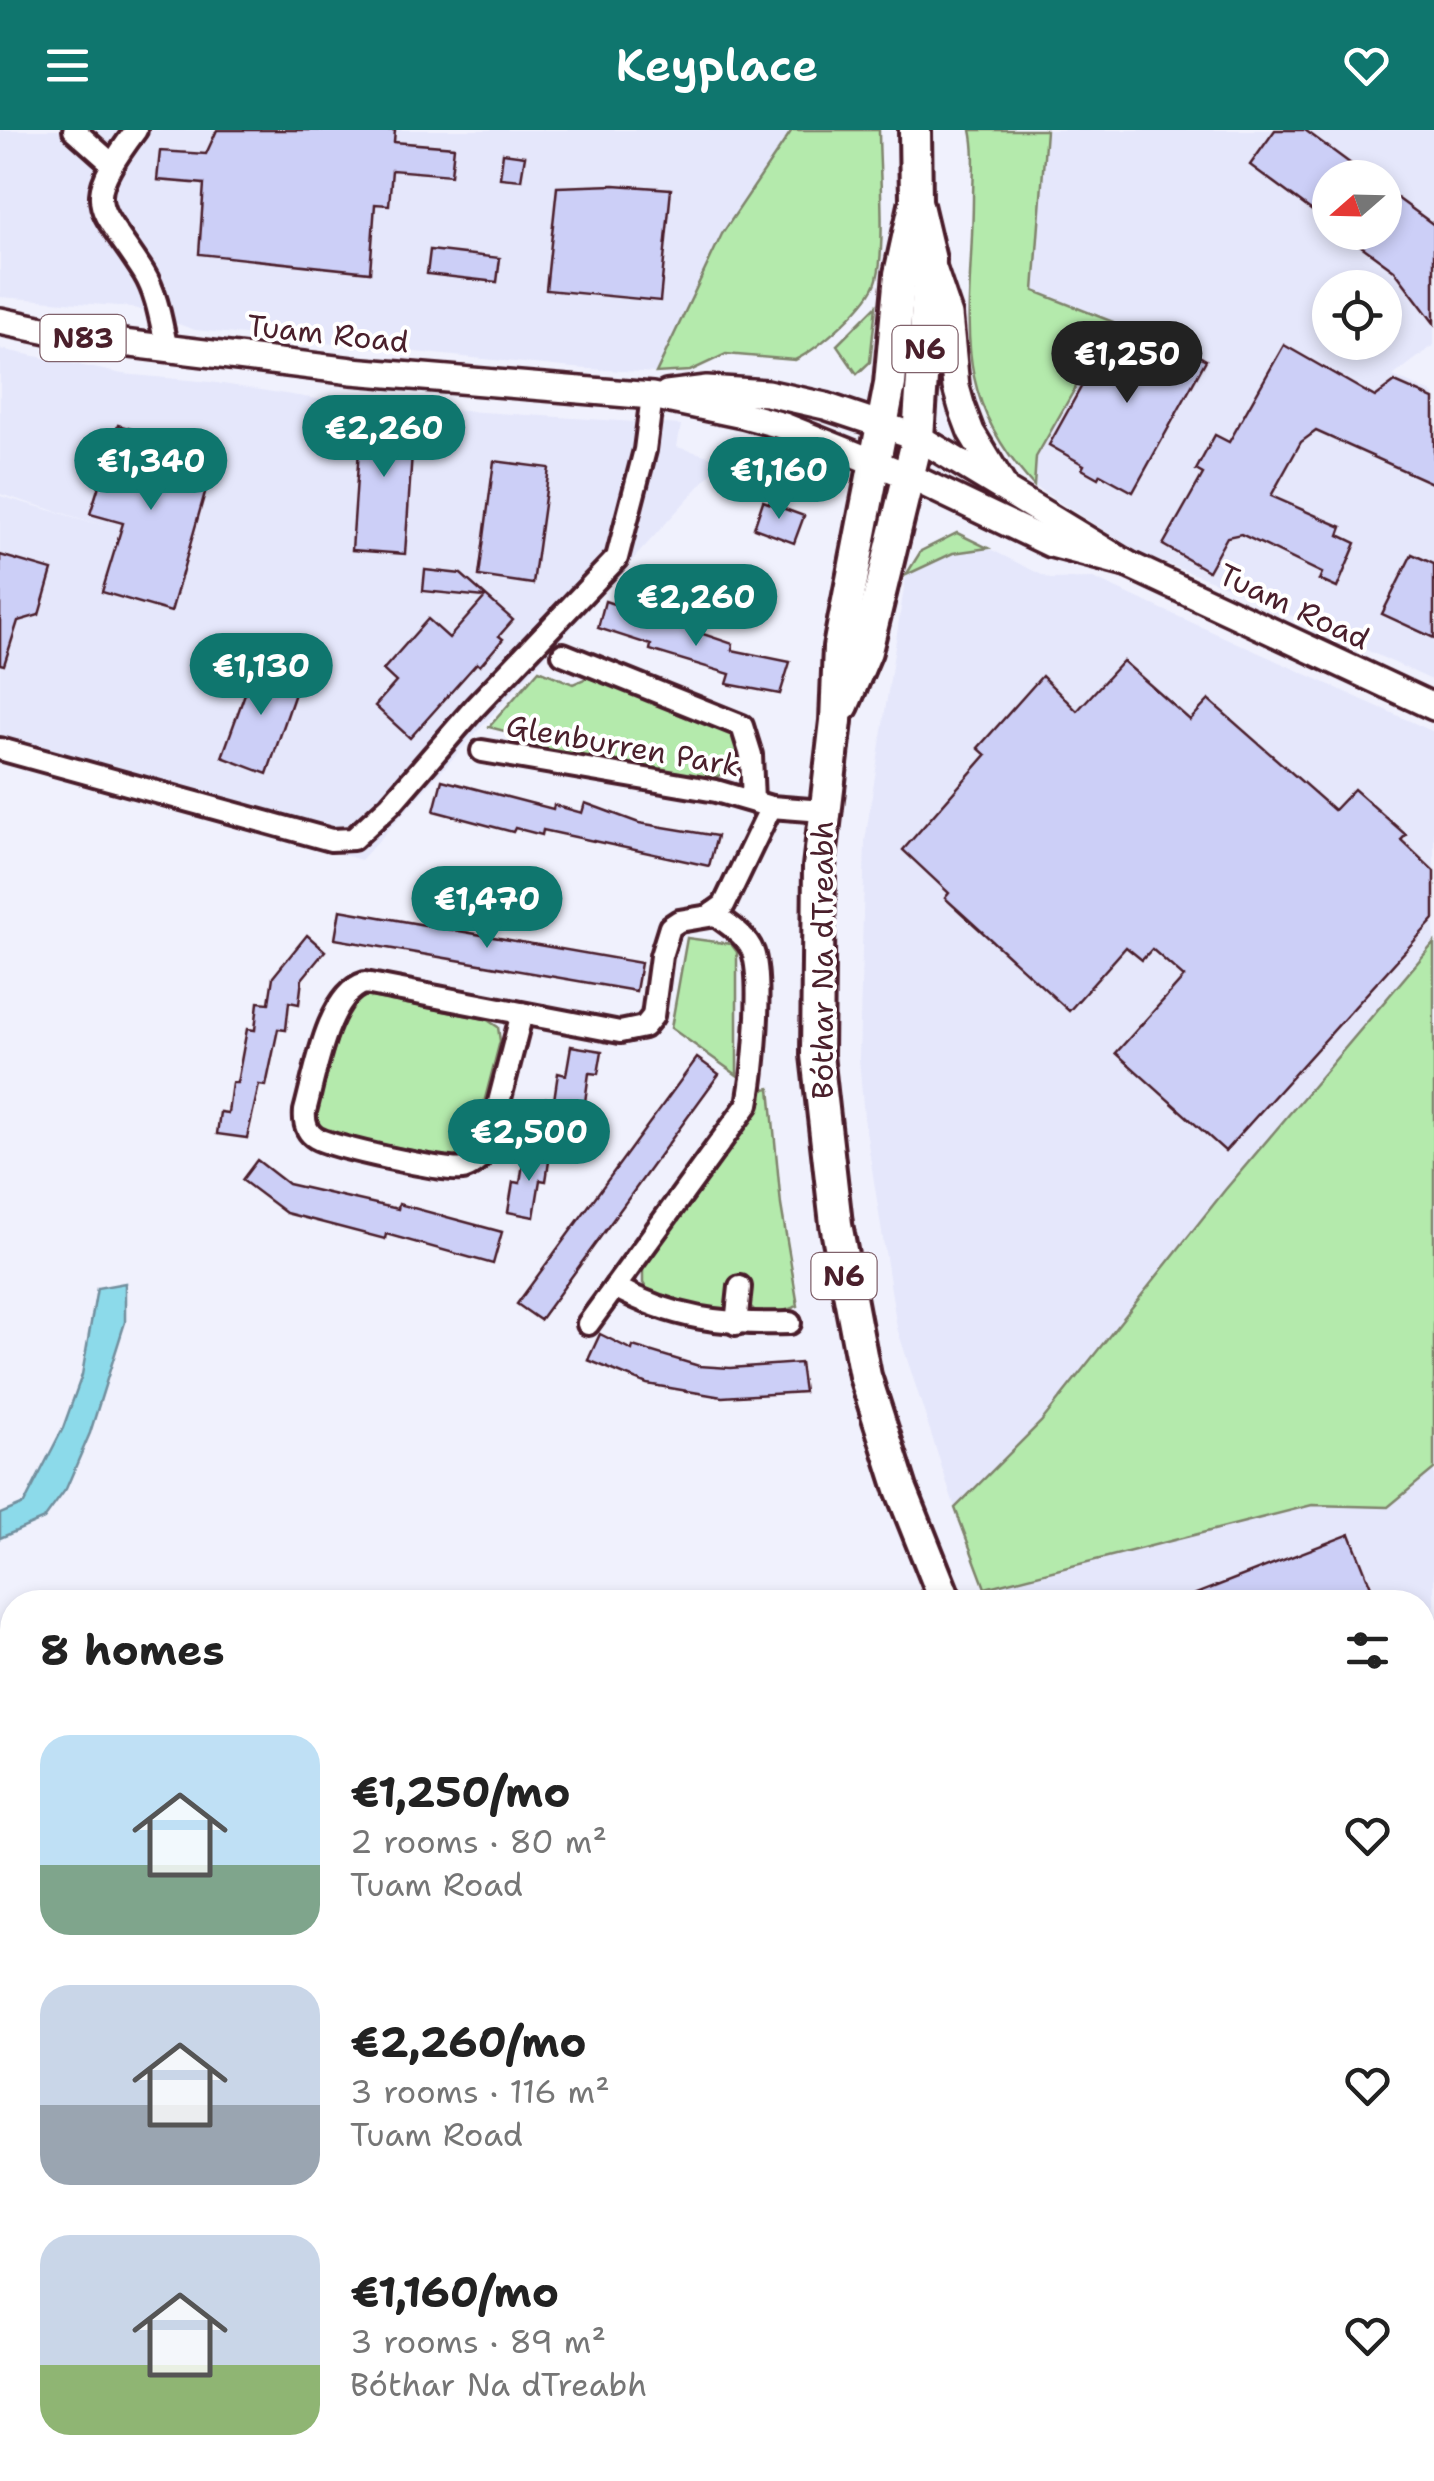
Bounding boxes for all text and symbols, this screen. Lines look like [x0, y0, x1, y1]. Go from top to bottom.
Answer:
text: Keyplace [616, 35, 818, 95]
icon: menu [40, 38, 95, 93]
icon: heart [1339, 38, 1394, 93]
north arrow [1312, 160, 1402, 250]
map controls [1312, 160, 1402, 360]
button: locate [1312, 270, 1402, 360]
street label: Tuam Road [245, 305, 411, 362]
road number: N83 [41, 315, 126, 361]
pin: €1,250 [1046, 321, 1208, 406]
road number: N6 [892, 326, 958, 372]
text: €1,250 [1073, 332, 1181, 375]
pin: €2,260 [303, 395, 465, 480]
text: €2,260 [324, 406, 444, 449]
pin: €1,340 [70, 428, 232, 513]
pin: €1,160 [698, 437, 860, 522]
text: €1,340 [96, 439, 206, 482]
text: €1,160 [730, 448, 828, 491]
street label: Tuam Road [1212, 554, 1376, 659]
pin: €2,260 [615, 564, 777, 649]
text: €2,260 [636, 575, 756, 618]
pin: €1,130 [180, 633, 342, 718]
text: €1,130 [212, 644, 310, 687]
street label: Glenburren Park [503, 705, 743, 786]
street label: Bóthar Na dTreabh [802, 821, 843, 1099]
pin: €1,470 [406, 866, 568, 951]
text: €1,470 [433, 877, 541, 920]
pin: €2,500 [448, 1099, 610, 1184]
text: €2,500 [470, 1110, 588, 1153]
road number: N6 [812, 1253, 876, 1299]
text: 8 homes [40, 1622, 225, 1678]
icon: filters [1340, 1623, 1395, 1678]
text: €1,250/mo [350, 1764, 571, 1820]
icon: home [120, 1775, 240, 1895]
icon: heart [1340, 1808, 1395, 1863]
text: 2 rooms · 80 m² [350, 1820, 607, 1863]
text: Tuam Road [350, 1863, 523, 1906]
text: €2,260/mo [350, 2014, 587, 2070]
icon: home [120, 2025, 240, 2145]
icon: heart [1340, 2058, 1395, 2113]
text: 3 rooms · 116 m² [350, 2070, 610, 2113]
text: Tuam Road [350, 2113, 523, 2156]
text: €1,160/mo [350, 2264, 559, 2320]
icon: home [120, 2275, 240, 2395]
icon: heart [1340, 2308, 1395, 2363]
text: 3 rooms · 89 m² [350, 2320, 606, 2363]
text: Bóthar Na dTreabh [350, 2363, 647, 2406]

